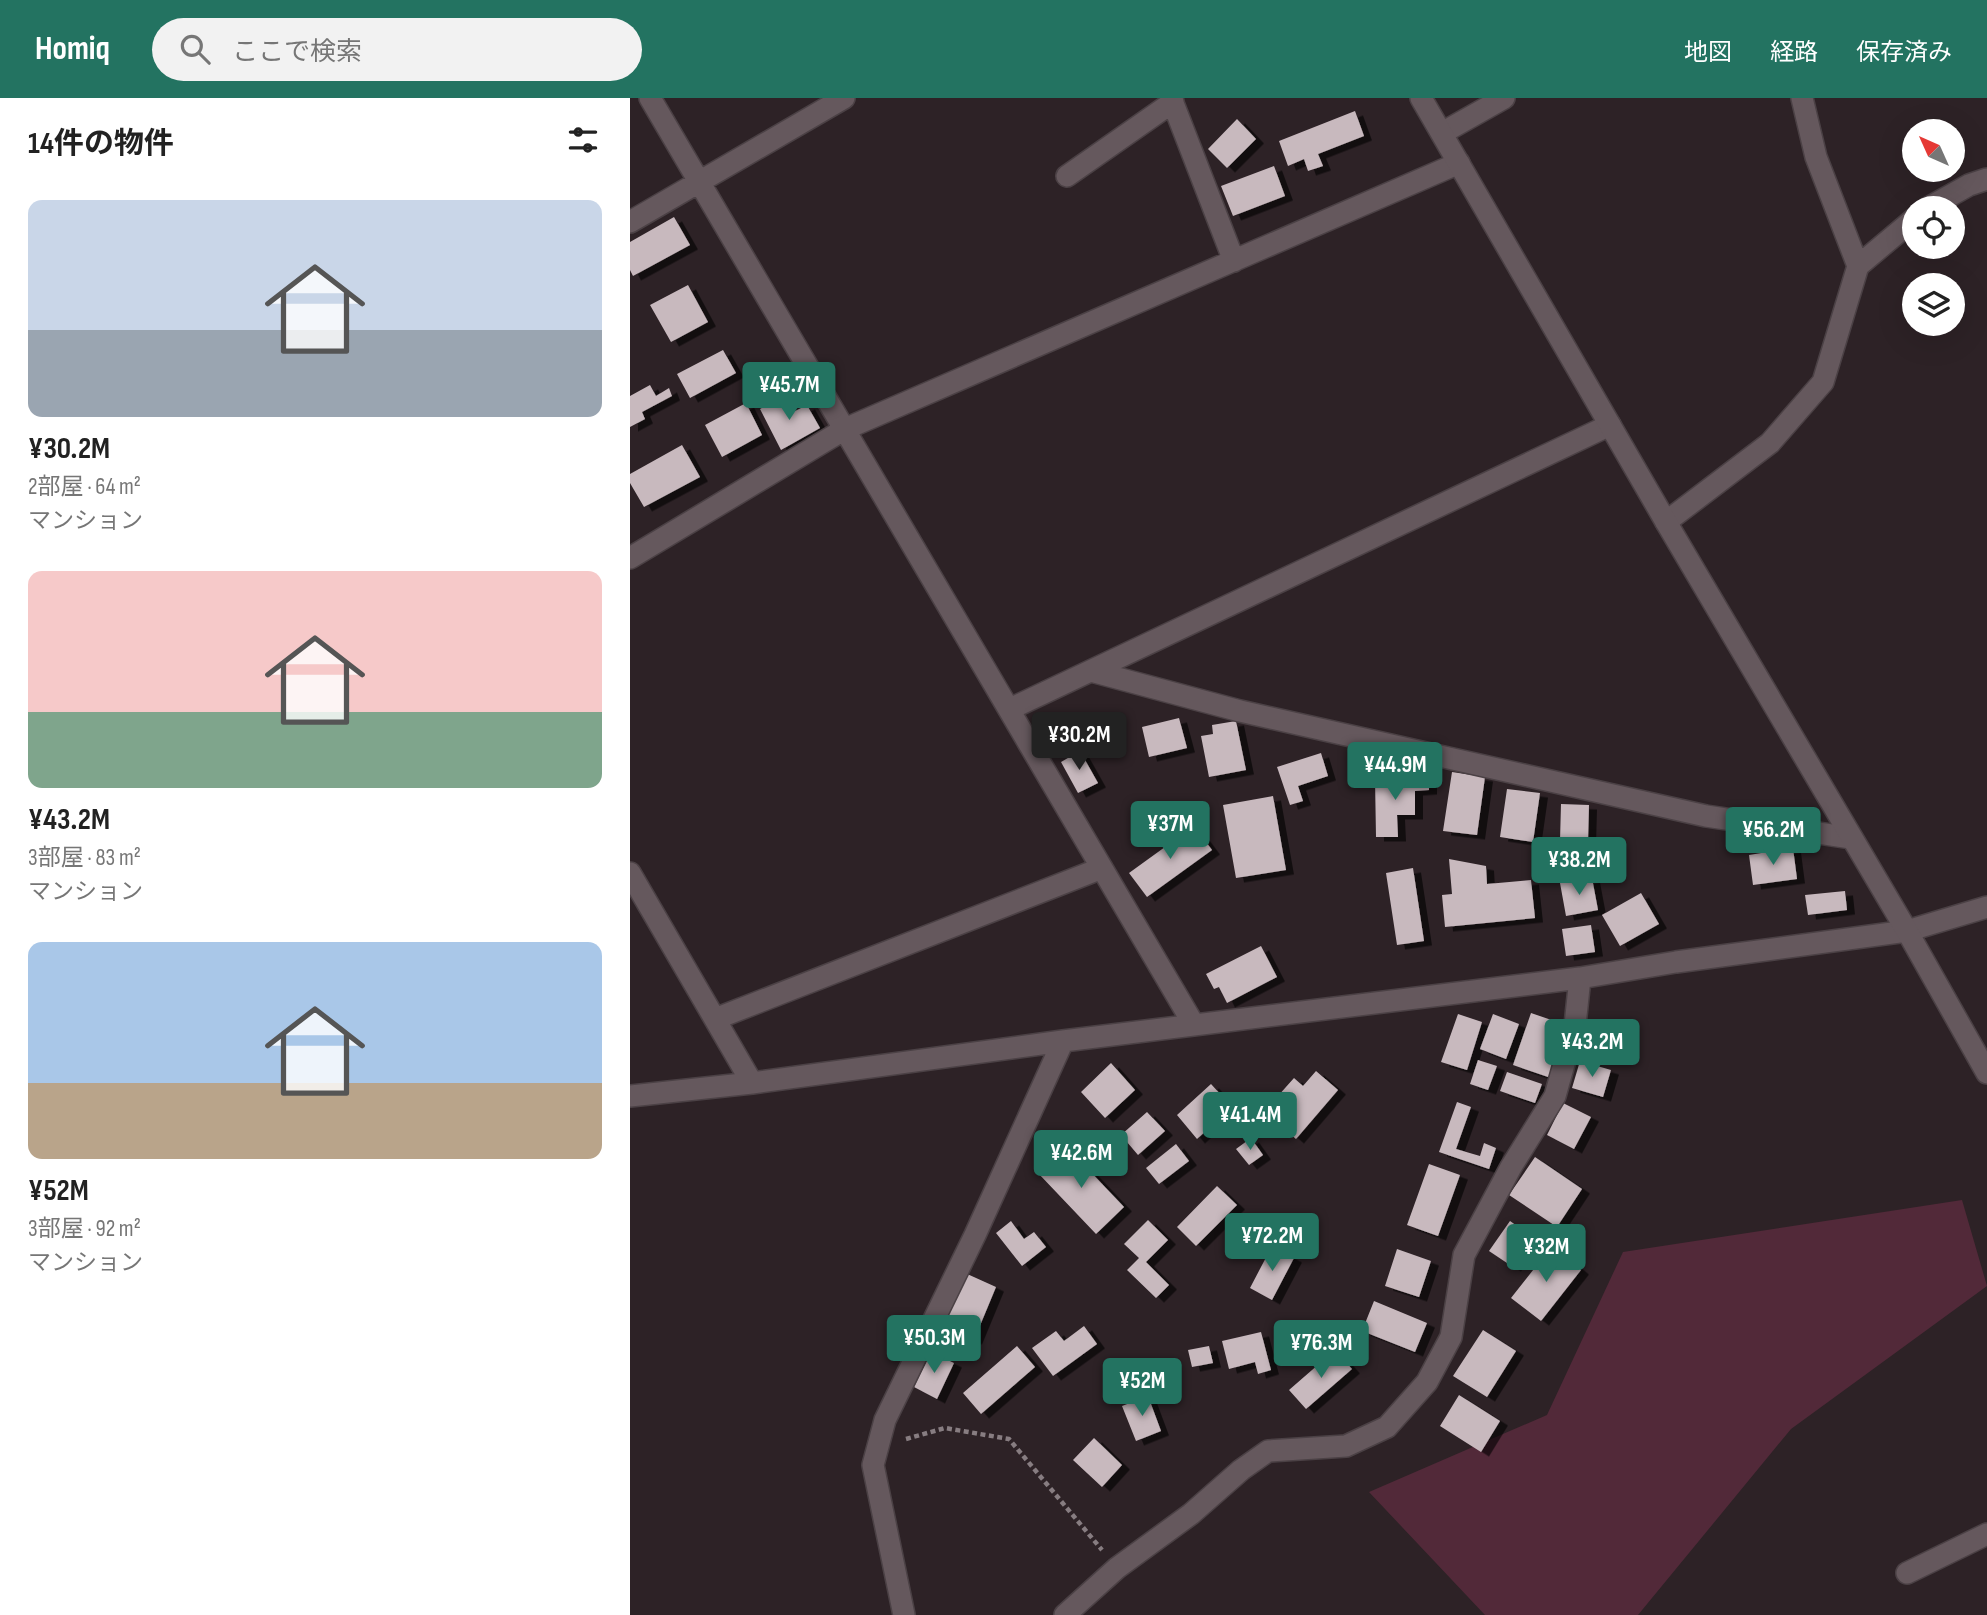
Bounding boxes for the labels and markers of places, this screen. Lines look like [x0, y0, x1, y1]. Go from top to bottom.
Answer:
pin: ¥45.7M [732, 362, 846, 422]
pin: ¥30.2M [1022, 712, 1136, 772]
pin: ¥44.9M [1338, 742, 1452, 802]
pin: ¥37M [1129, 802, 1211, 861]
pin: ¥56.2M [1716, 808, 1830, 867]
pin: ¥38.2M [1522, 838, 1636, 897]
pin: ¥43.2M [1535, 1020, 1649, 1079]
pin: ¥41.4M [1193, 1093, 1307, 1152]
pin: ¥42.6M [1024, 1130, 1138, 1190]
pin: ¥72.2M [1215, 1214, 1329, 1273]
pin: ¥32M [1505, 1224, 1587, 1284]
pin: ¥50.3M [877, 1316, 991, 1375]
pin: ¥76.3M [1264, 1320, 1378, 1380]
pin: ¥52M [1101, 1358, 1183, 1418]

